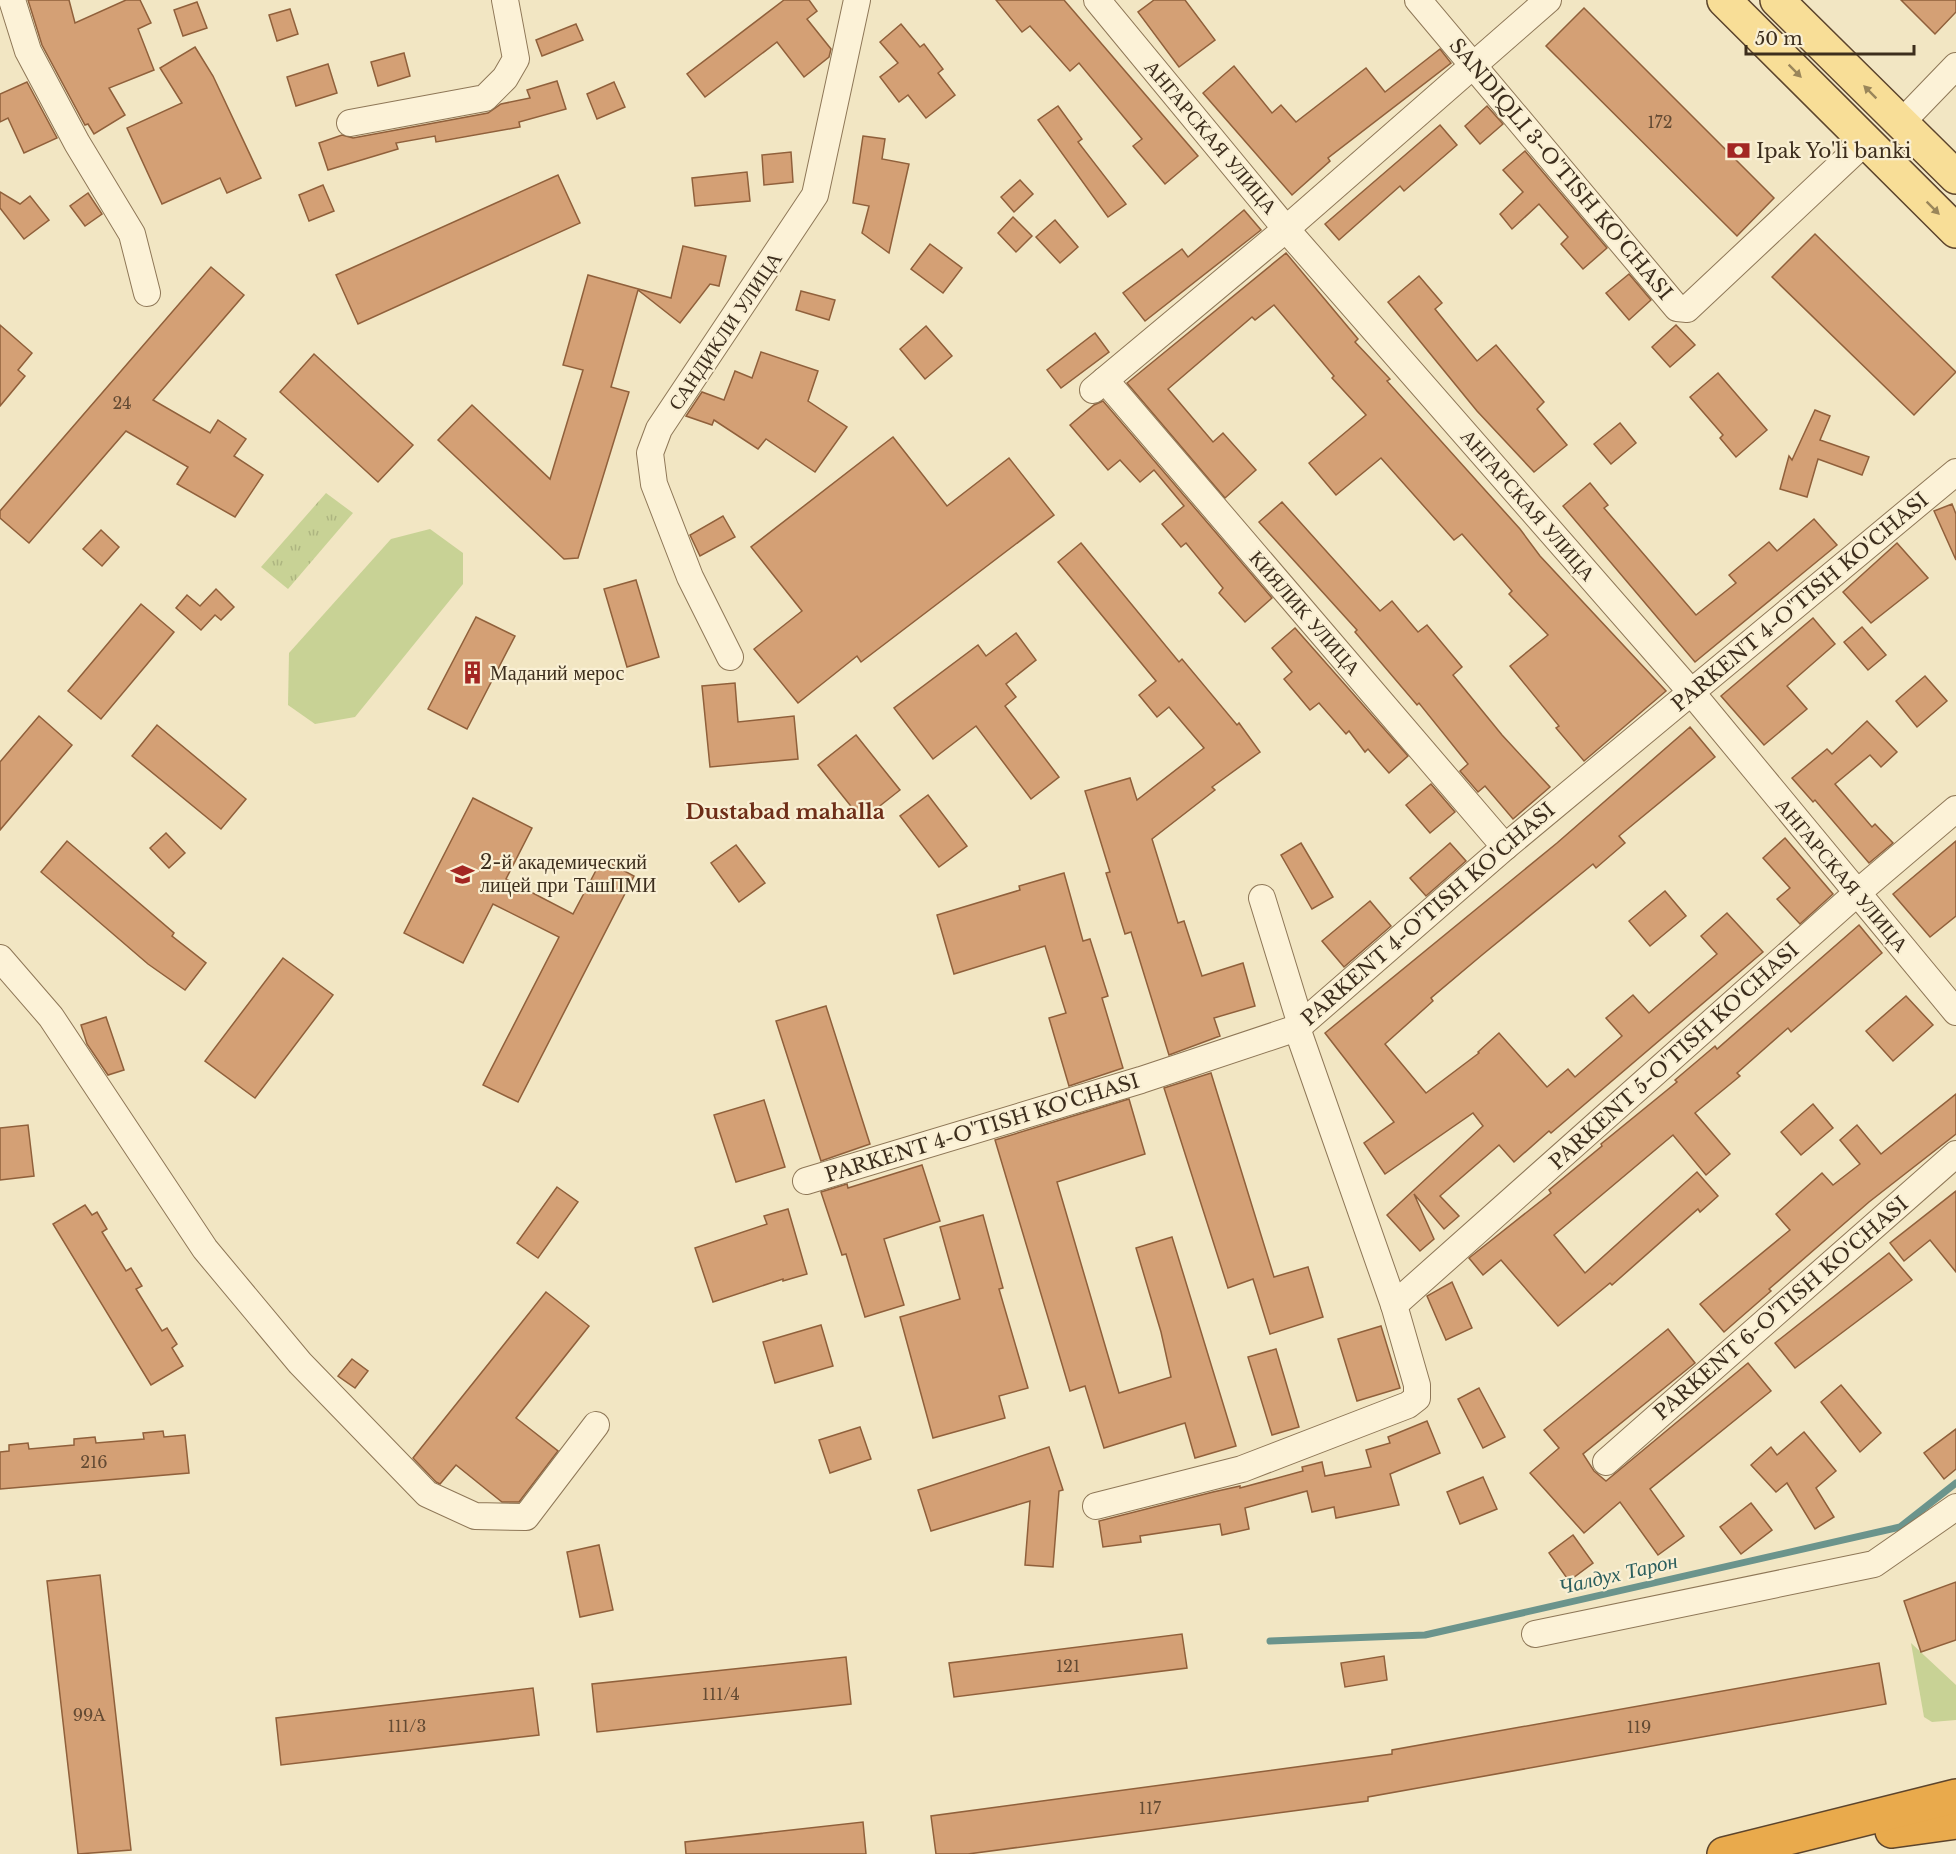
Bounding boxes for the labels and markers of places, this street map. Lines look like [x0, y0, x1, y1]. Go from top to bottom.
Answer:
bank icon: Ipak Yo'li banki [1725, 138, 1751, 164]
place label: Ipak Yo'li banki [1756, 139, 1912, 163]
building icon: Маданий мерос [459, 660, 485, 686]
place label: Маданий мерос [490, 661, 625, 685]
place label: 2-й академический лицей при ТашПМИ [480, 850, 657, 897]
school or university icon: 2-й академический лицей при ТашПМИ [449, 861, 475, 887]

